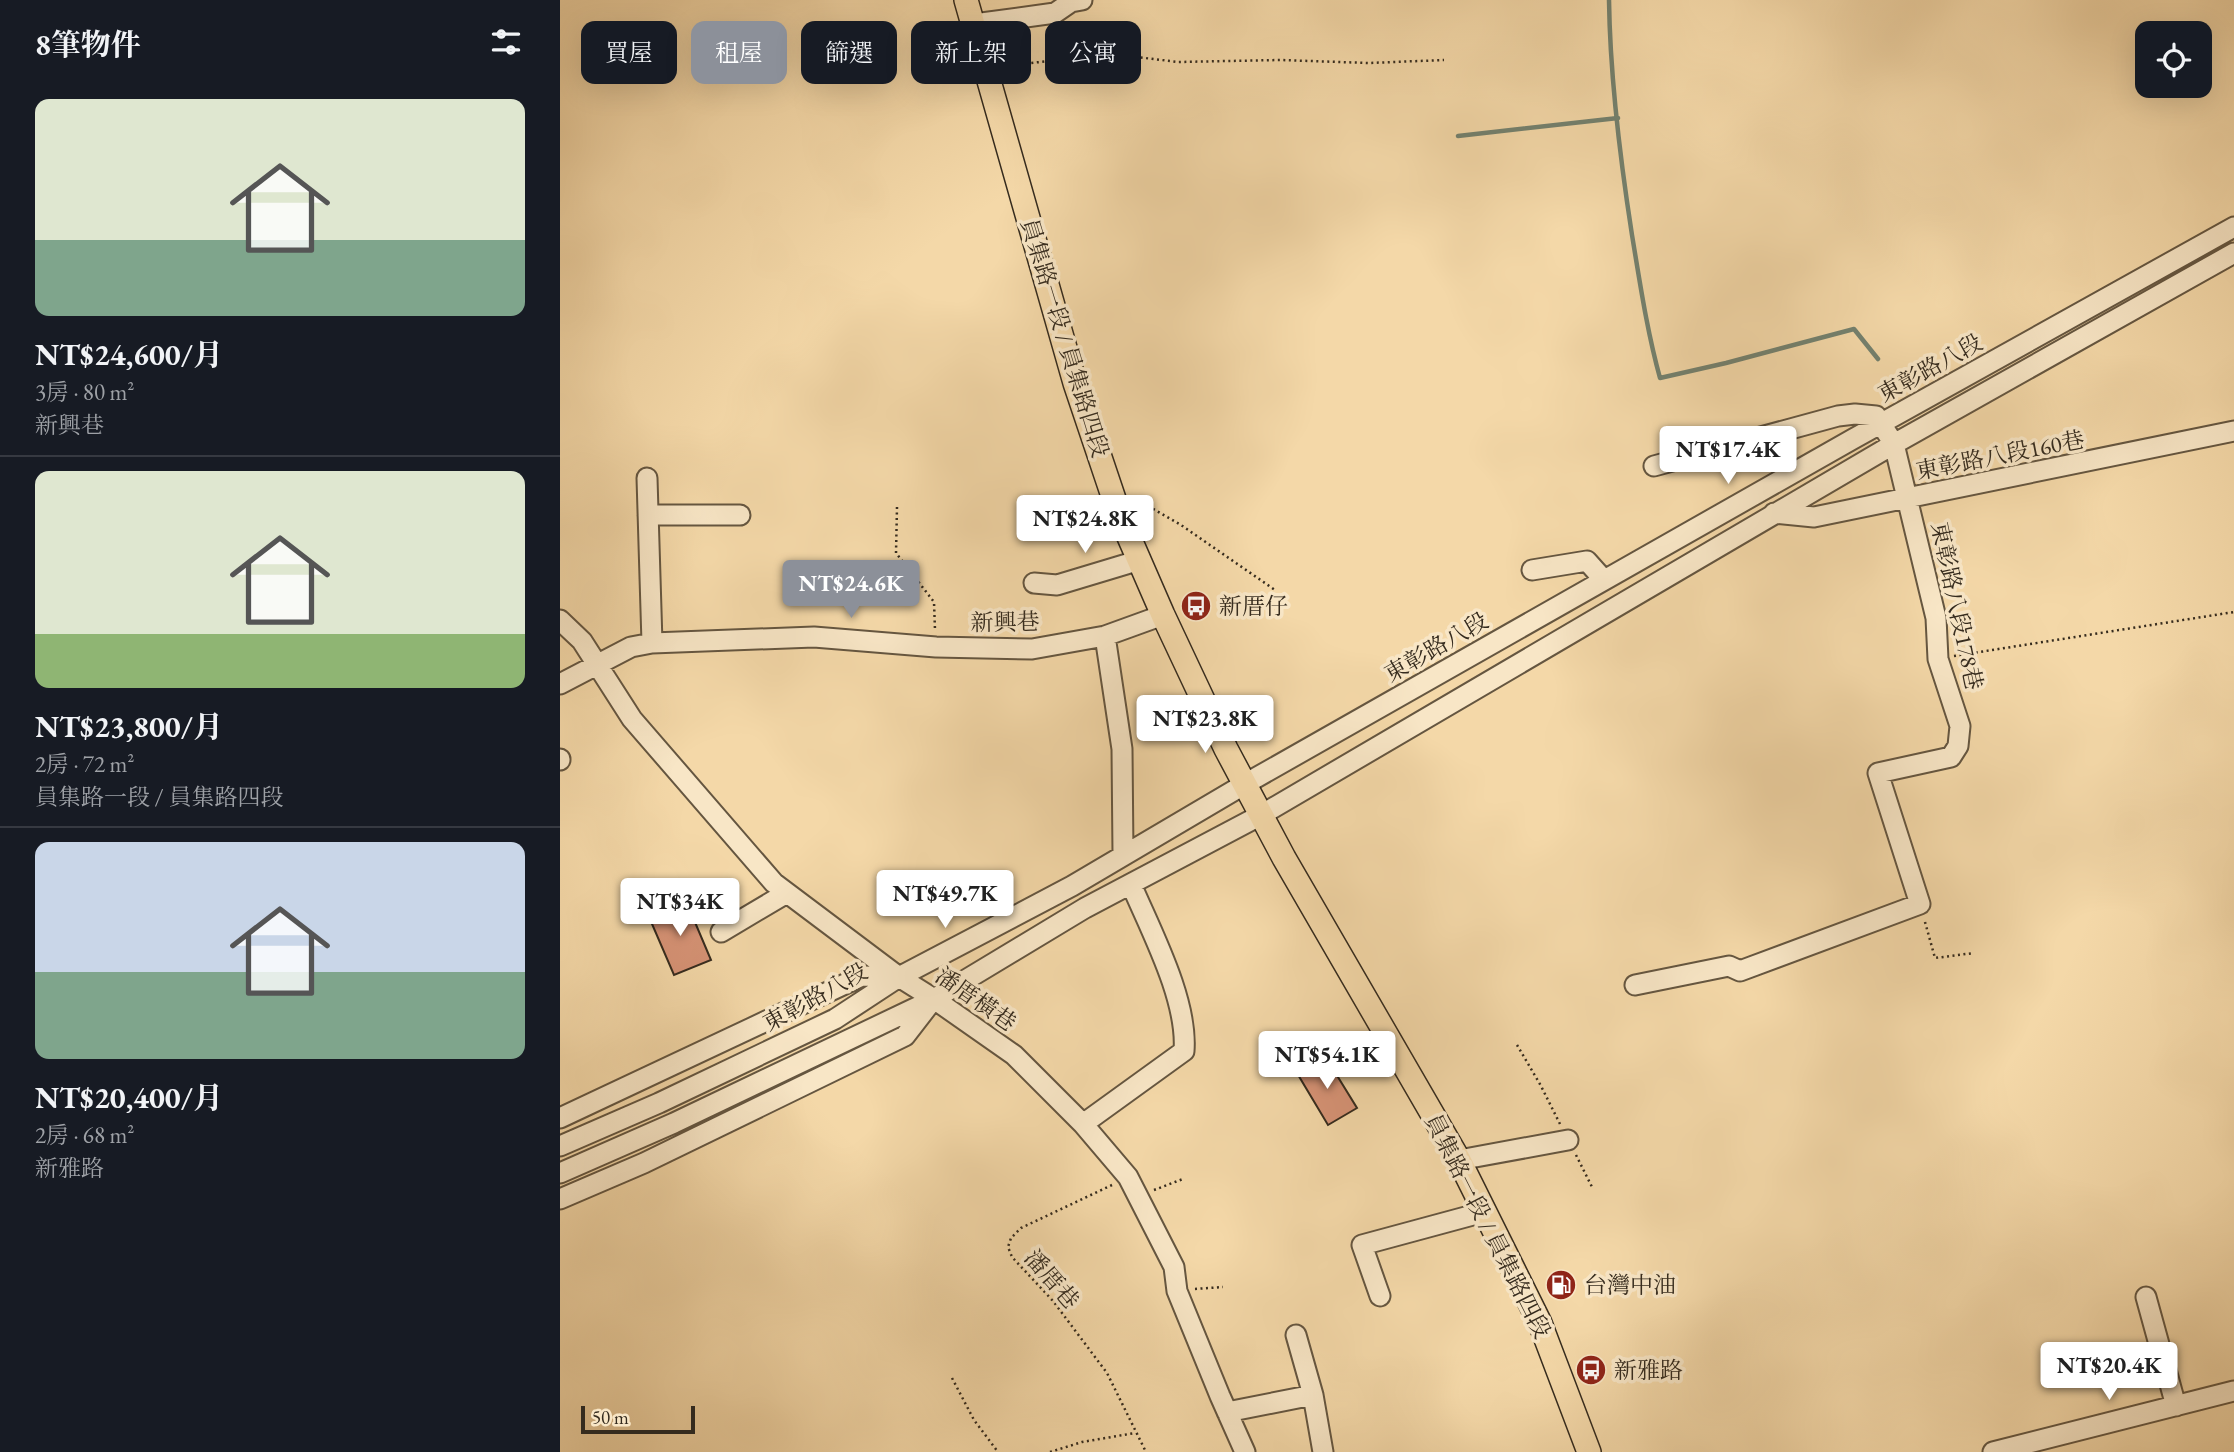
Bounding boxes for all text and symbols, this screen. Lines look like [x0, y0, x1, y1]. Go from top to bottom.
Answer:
chip: 買屋 [581, 21, 677, 84]
chip: 租屋 [691, 21, 787, 84]
chip: 篩選 [801, 21, 897, 84]
chip: 新上架 [911, 21, 1031, 84]
chip: 公寓 [1045, 21, 1141, 84]
map controls [2135, 21, 2212, 98]
button: locate [2135, 21, 2212, 98]
icon: filters [487, 23, 525, 61]
text: 8筆物件 [35, 25, 141, 64]
icon: home [217, 145, 343, 271]
street label: 員集路一段 / 員集路四段 [1014, 215, 1116, 461]
street label: 東彰路八段 [1872, 327, 1988, 409]
text: NT$24,600/月 [35, 335, 223, 374]
text: 3房 · 80 m² [35, 377, 134, 407]
text: 新興巷 [35, 410, 104, 440]
street label: 東彰路八段160巷 [1913, 424, 2087, 486]
pin: NT$17.4K [1656, 426, 1800, 486]
text: NT$17.4K [1676, 434, 1780, 464]
pin: NT$24.8K [1013, 496, 1157, 555]
text: NT$24.8K [1033, 503, 1137, 533]
icon: home [217, 517, 343, 643]
street label: 東彰路八段178巷 [1925, 519, 1989, 693]
pin: NT$24.6K [779, 560, 923, 620]
text: NT$24.6K [799, 568, 903, 598]
bus stop icon: 新厝仔 [1179, 589, 1213, 623]
place label: 新厝仔 [1219, 591, 1288, 621]
street label: 東彰路八段 [1379, 605, 1493, 689]
street label: 新興巷 [970, 606, 1040, 638]
pin: NT$23.8K [1133, 696, 1277, 755]
text: NT$23.8K [1153, 703, 1257, 733]
text: NT$23,800/月 [35, 707, 223, 746]
text: 2房 · 72 m² [35, 749, 134, 779]
text: 員集路一段 / 員集路四段 [35, 782, 283, 812]
pin: NT$49.7K [873, 870, 1017, 930]
pin: NT$34K [623, 878, 737, 938]
text: NT$49.7K [893, 878, 997, 908]
text: NT$34K [636, 886, 724, 916]
icon: home [217, 888, 343, 1014]
street label: 東彰路八段 [757, 956, 873, 1038]
street label: 潘厝橫巷 [930, 960, 1022, 1038]
pin: NT$54.1K [1255, 1032, 1399, 1091]
text: NT$54.1K [1275, 1039, 1379, 1069]
text: NT$20,400/月 [35, 1078, 223, 1117]
street label: 員集路一段 / 員集路四段 [1418, 1109, 1558, 1343]
text: 2房 · 68 m² [35, 1120, 134, 1150]
text: 新雅路 [35, 1153, 104, 1183]
street label: 潘厝巷 [1018, 1243, 1086, 1315]
fuel station icon: 台灣中油 [1544, 1268, 1578, 1302]
place label: 台灣中油 [1584, 1270, 1676, 1300]
pin: NT$20.4K [2037, 1342, 2181, 1402]
text: NT$20.4K [2057, 1350, 2161, 1380]
bus stop icon: 新雅路 [1574, 1353, 1608, 1387]
place label: 新雅路 [1614, 1355, 1683, 1385]
scale bar [581, 1403, 695, 1435]
text: 50 m [592, 1405, 629, 1430]

